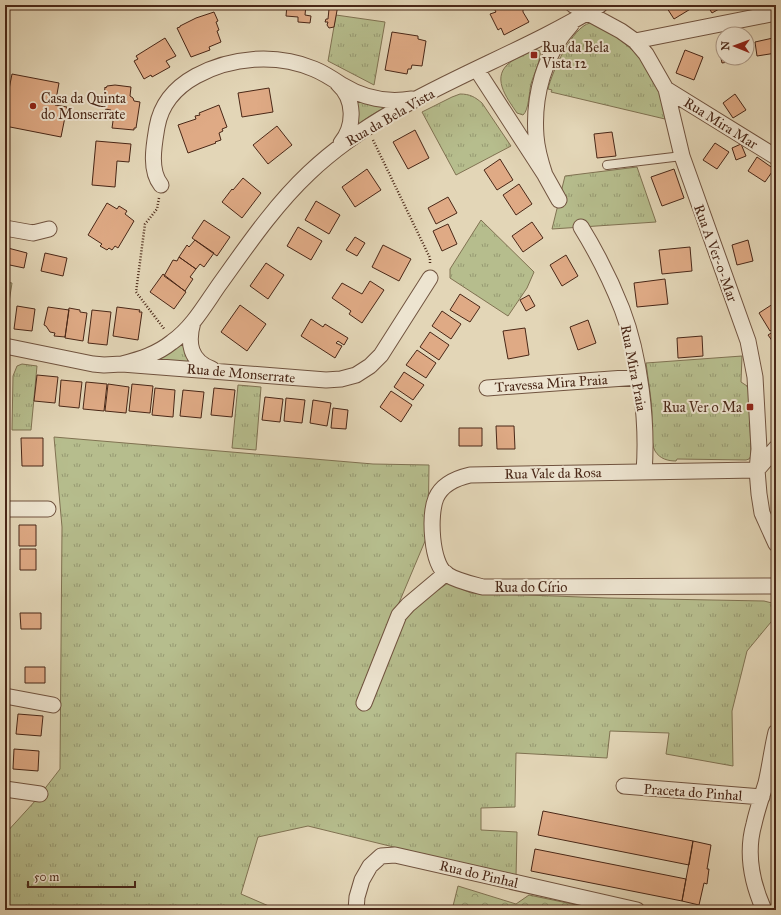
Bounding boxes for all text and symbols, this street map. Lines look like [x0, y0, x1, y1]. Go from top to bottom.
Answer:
north arrow [715, 26, 755, 66]
place label: Rua da Bela Vista 12 [541, 39, 609, 72]
text: N [719, 40, 732, 51]
marker: Rua da Bela Vista 12 [529, 50, 539, 60]
street label: Rua da Bela Vista [343, 85, 438, 150]
place label: Casa da Quinta do Monserrate [41, 90, 126, 123]
street label: Rua Mira Mar [681, 94, 762, 153]
marker: Casa da Quinta do Monserrate [28, 101, 38, 111]
street label: Rua A Ver-o-Mar [690, 202, 741, 305]
street label: Rua Mira Praia [617, 324, 650, 413]
street label: Rua de Monserrate [186, 360, 296, 387]
street label: Travessa Mira Praia [494, 371, 608, 396]
place label: Rua Ver o Ma [663, 399, 742, 416]
marker: Rua Ver o Ma [745, 402, 755, 412]
street label: Rua Vale da Rosa [504, 464, 602, 483]
street label: Rua do Círio [495, 579, 567, 596]
street label: Praceta do Pinhal [643, 781, 743, 804]
street label: Rua do Pinhal [438, 857, 520, 892]
scale bar [28, 863, 135, 889]
text: 50 m [34, 870, 59, 884]

